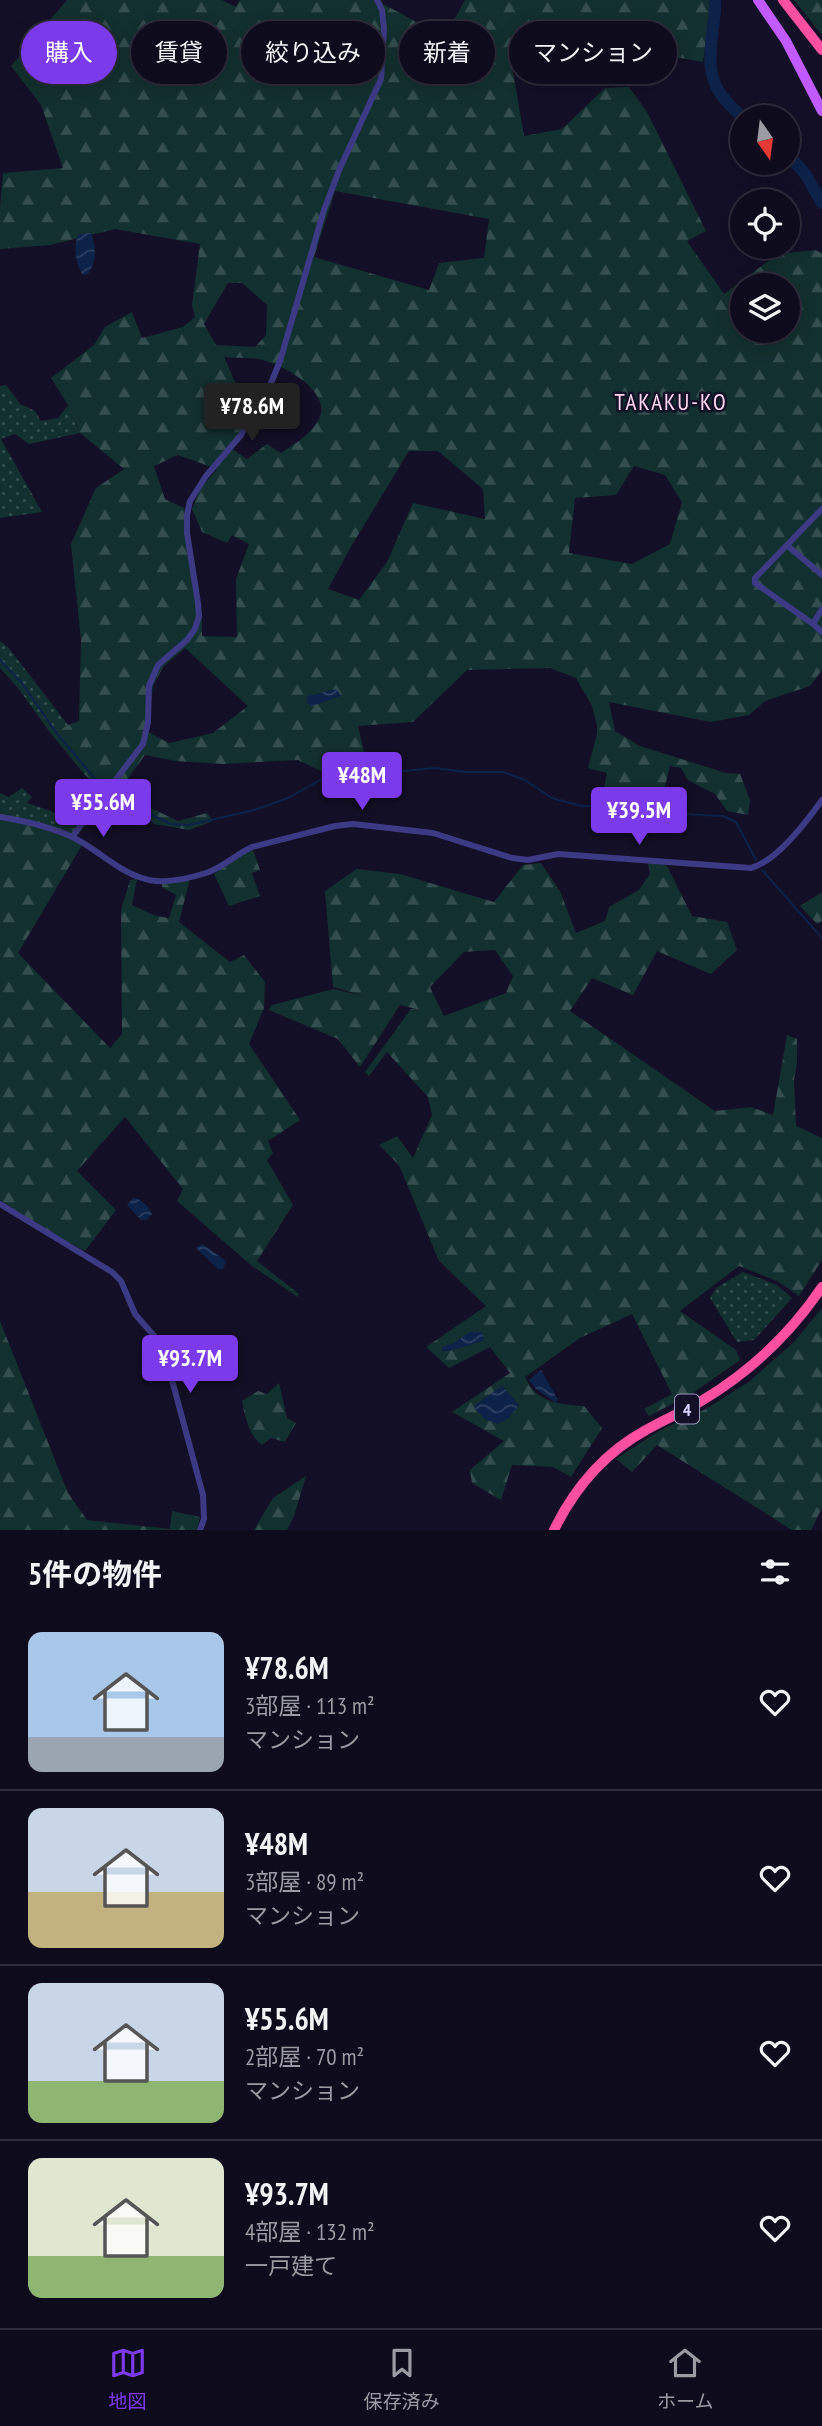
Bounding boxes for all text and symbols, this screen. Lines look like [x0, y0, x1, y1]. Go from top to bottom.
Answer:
chip: 購入 [21, 21, 117, 84]
chip: 賃貸 [131, 21, 227, 84]
chip: 絞り込み [241, 21, 385, 84]
chip: 新着 [399, 21, 495, 84]
chip: マンション [509, 21, 677, 84]
north arrow [730, 105, 800, 175]
map controls [730, 105, 800, 343]
button: locate [730, 189, 800, 259]
button: layers [730, 273, 800, 343]
pin: ¥78.6M [195, 384, 309, 443]
district label: TAKAKU-KO [614, 387, 728, 416]
text: ¥78.6M [220, 391, 284, 420]
pin: ¥48M [321, 752, 403, 812]
text: ¥48M [338, 760, 386, 789]
pin: ¥55.6M [46, 780, 160, 839]
text: ¥55.6M [71, 787, 135, 816]
pin: ¥39.5M [582, 788, 696, 847]
text: ¥39.5M [607, 795, 671, 824]
pin: ¥93.7M [133, 1336, 247, 1395]
text: ¥93.7M [158, 1343, 222, 1372]
road number: 4 [675, 1394, 699, 1424]
icon: filters [756, 1553, 794, 1591]
text: 5件の物件 [28, 1554, 162, 1593]
text: ¥78.6M [245, 1648, 329, 1687]
icon: home [84, 1660, 168, 1744]
icon: heart [756, 1683, 794, 1721]
text: 3部屋 · 113 m² [245, 1691, 375, 1720]
text: マンション [245, 1725, 360, 1754]
text: ¥48M [245, 1824, 308, 1863]
icon: home [84, 1836, 168, 1920]
icon: heart [756, 1859, 794, 1897]
text: 3部屋 · 89 m² [245, 1867, 364, 1896]
text: マンション [245, 1901, 360, 1930]
text: ¥55.6M [245, 1999, 329, 2038]
icon: home [84, 2011, 168, 2095]
icon: heart [756, 2034, 794, 2072]
text: 2部屋 · 70 m² [245, 2042, 364, 2071]
text: マンション [245, 2076, 360, 2105]
text: ¥93.7M [245, 2174, 329, 2213]
icon: home [84, 2186, 168, 2270]
icon: heart [756, 2209, 794, 2247]
text: 4部屋 · 132 m² [245, 2217, 375, 2246]
text: 一戸建て [245, 2251, 337, 2280]
tab: 地図 [109, 2344, 147, 2413]
tab: 保存済み [364, 2344, 440, 2413]
tab: ホーム [657, 2344, 713, 2413]

